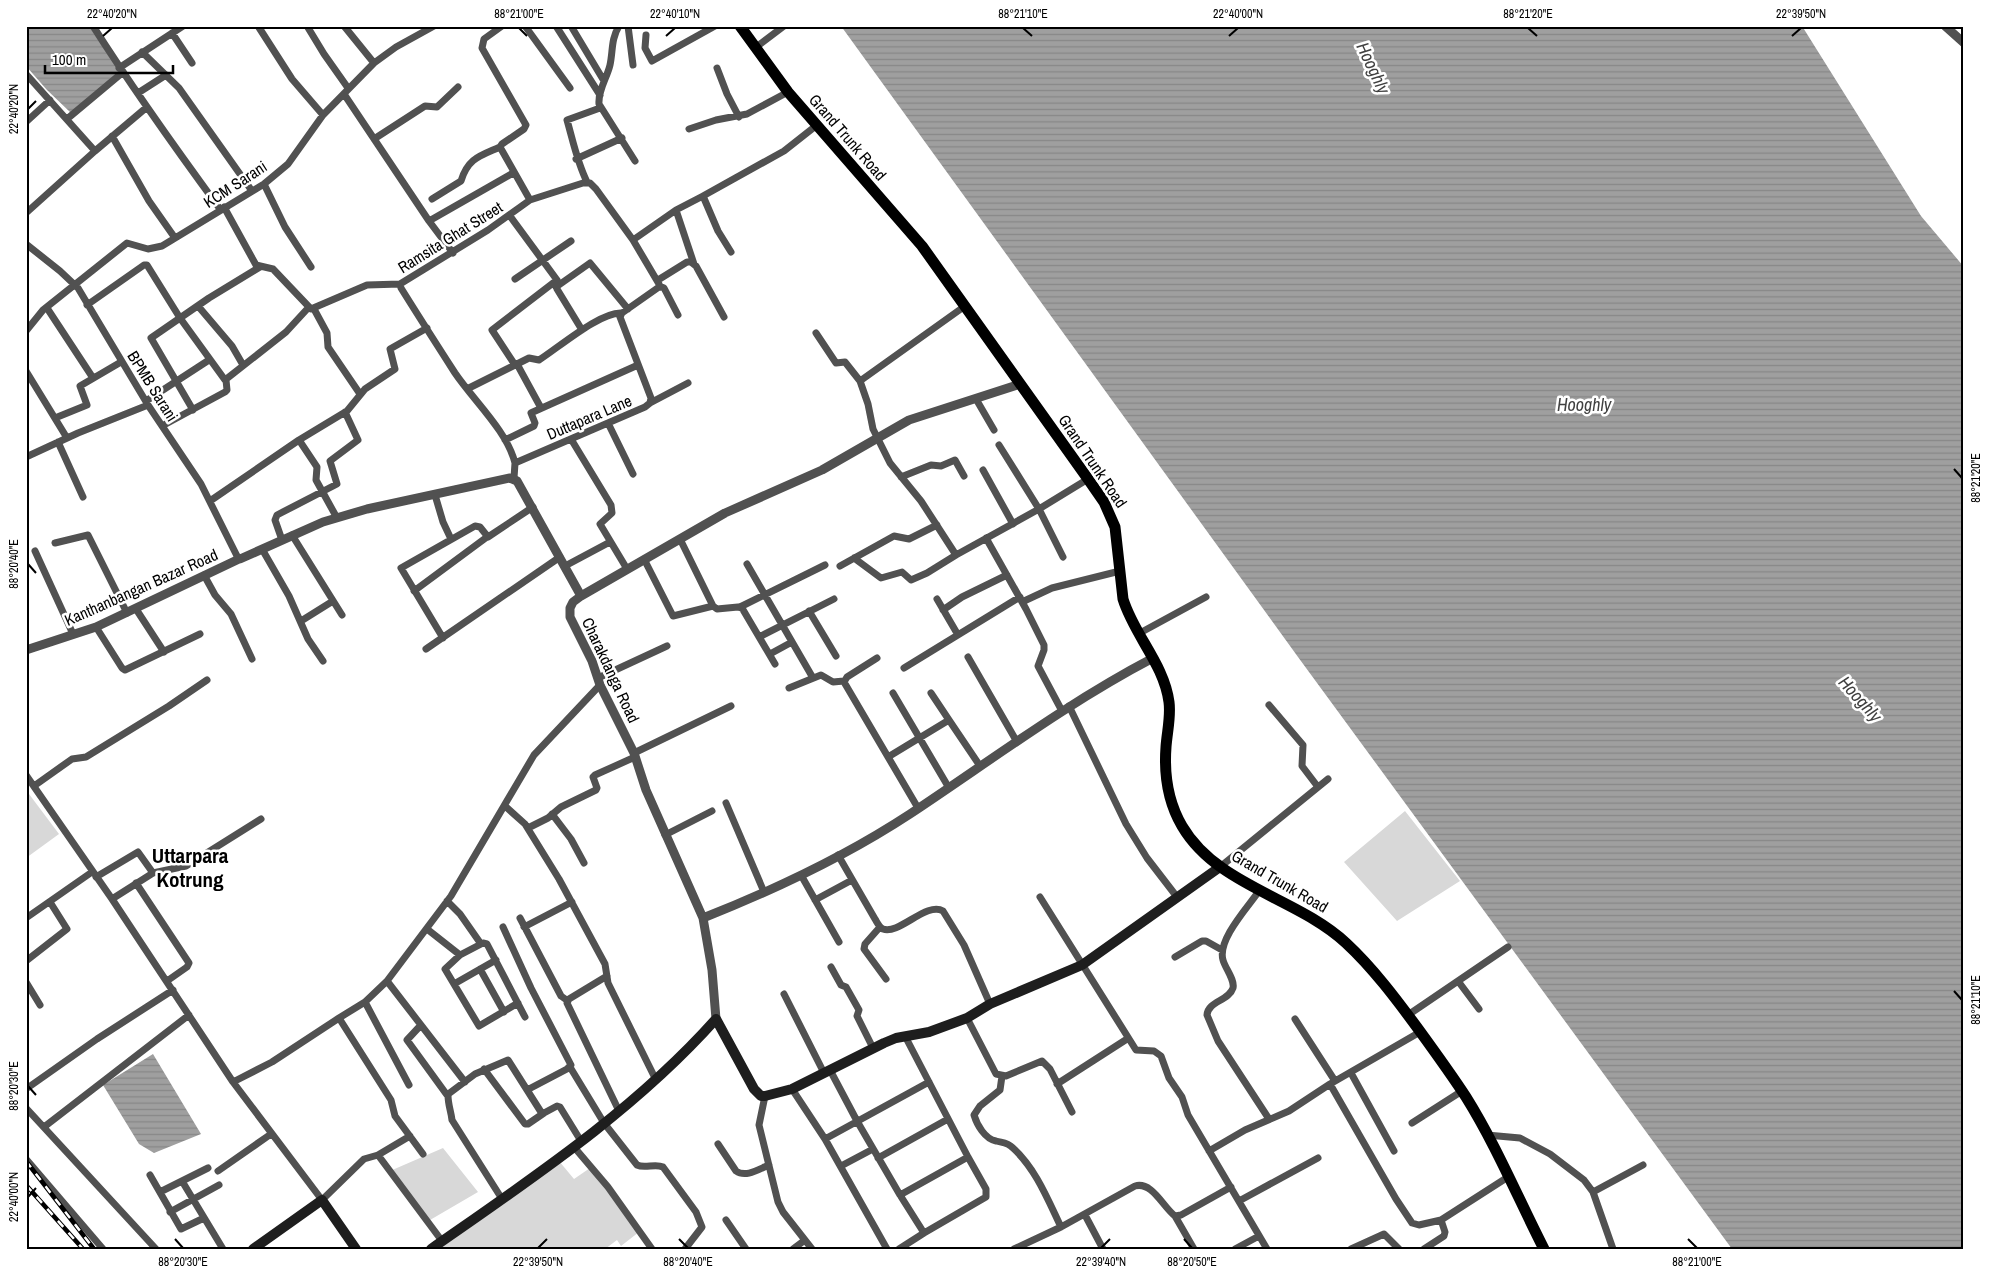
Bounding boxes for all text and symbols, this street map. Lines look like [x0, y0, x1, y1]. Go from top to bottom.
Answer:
text: 22°40'20"N [87, 6, 137, 22]
text: 88°21'00"E [494, 6, 544, 22]
text: 22°40'10"N [650, 6, 700, 22]
text: 88°21'10"E [998, 6, 1048, 22]
text: 22°40'00"N [1213, 6, 1263, 22]
text: 88°21'20"E [1503, 6, 1553, 22]
text: 22°39'50"N [1776, 6, 1826, 22]
water label: Hooghly [1351, 38, 1397, 99]
scale bar [45, 42, 172, 74]
text: 100 m [52, 49, 86, 70]
text: 22°40'20"N [6, 84, 22, 134]
street label: Grand Trunk Road [804, 89, 892, 185]
street label: KCM Sarani [199, 155, 271, 213]
street label: Ramsita Ghat Street [393, 196, 507, 278]
street label: BPMB Sarani [123, 346, 183, 426]
street label: Duttapara Lane [543, 389, 635, 445]
water label: Hooghly [1557, 392, 1613, 417]
street label: Grand Trunk Road [1054, 410, 1132, 512]
text: 88°21'20"E [1968, 453, 1984, 503]
text: 88°20'40"E [6, 539, 22, 589]
street label: Kanthanbangan Bazar Road [61, 543, 221, 631]
street label: Charakdanga Road [577, 614, 645, 726]
water label: Hooghly [1833, 670, 1889, 728]
district label: Uttarpara Kotrung [152, 841, 229, 894]
street label: Grand Trunk Road [1228, 844, 1332, 918]
text: 88°21'10"E [1968, 975, 1984, 1025]
text: 88°20'30"E [6, 1061, 22, 1111]
text: 22°40'00"N [6, 1172, 22, 1222]
text: 88°20'30"E [158, 1254, 208, 1270]
text: 22°39'50"N [513, 1254, 563, 1270]
text: 88°20'40"E [663, 1254, 713, 1270]
text: 22°39'40"N [1076, 1254, 1126, 1270]
text: 88°20'50"E [1167, 1254, 1217, 1270]
text: 88°21'00"E [1672, 1254, 1722, 1270]

